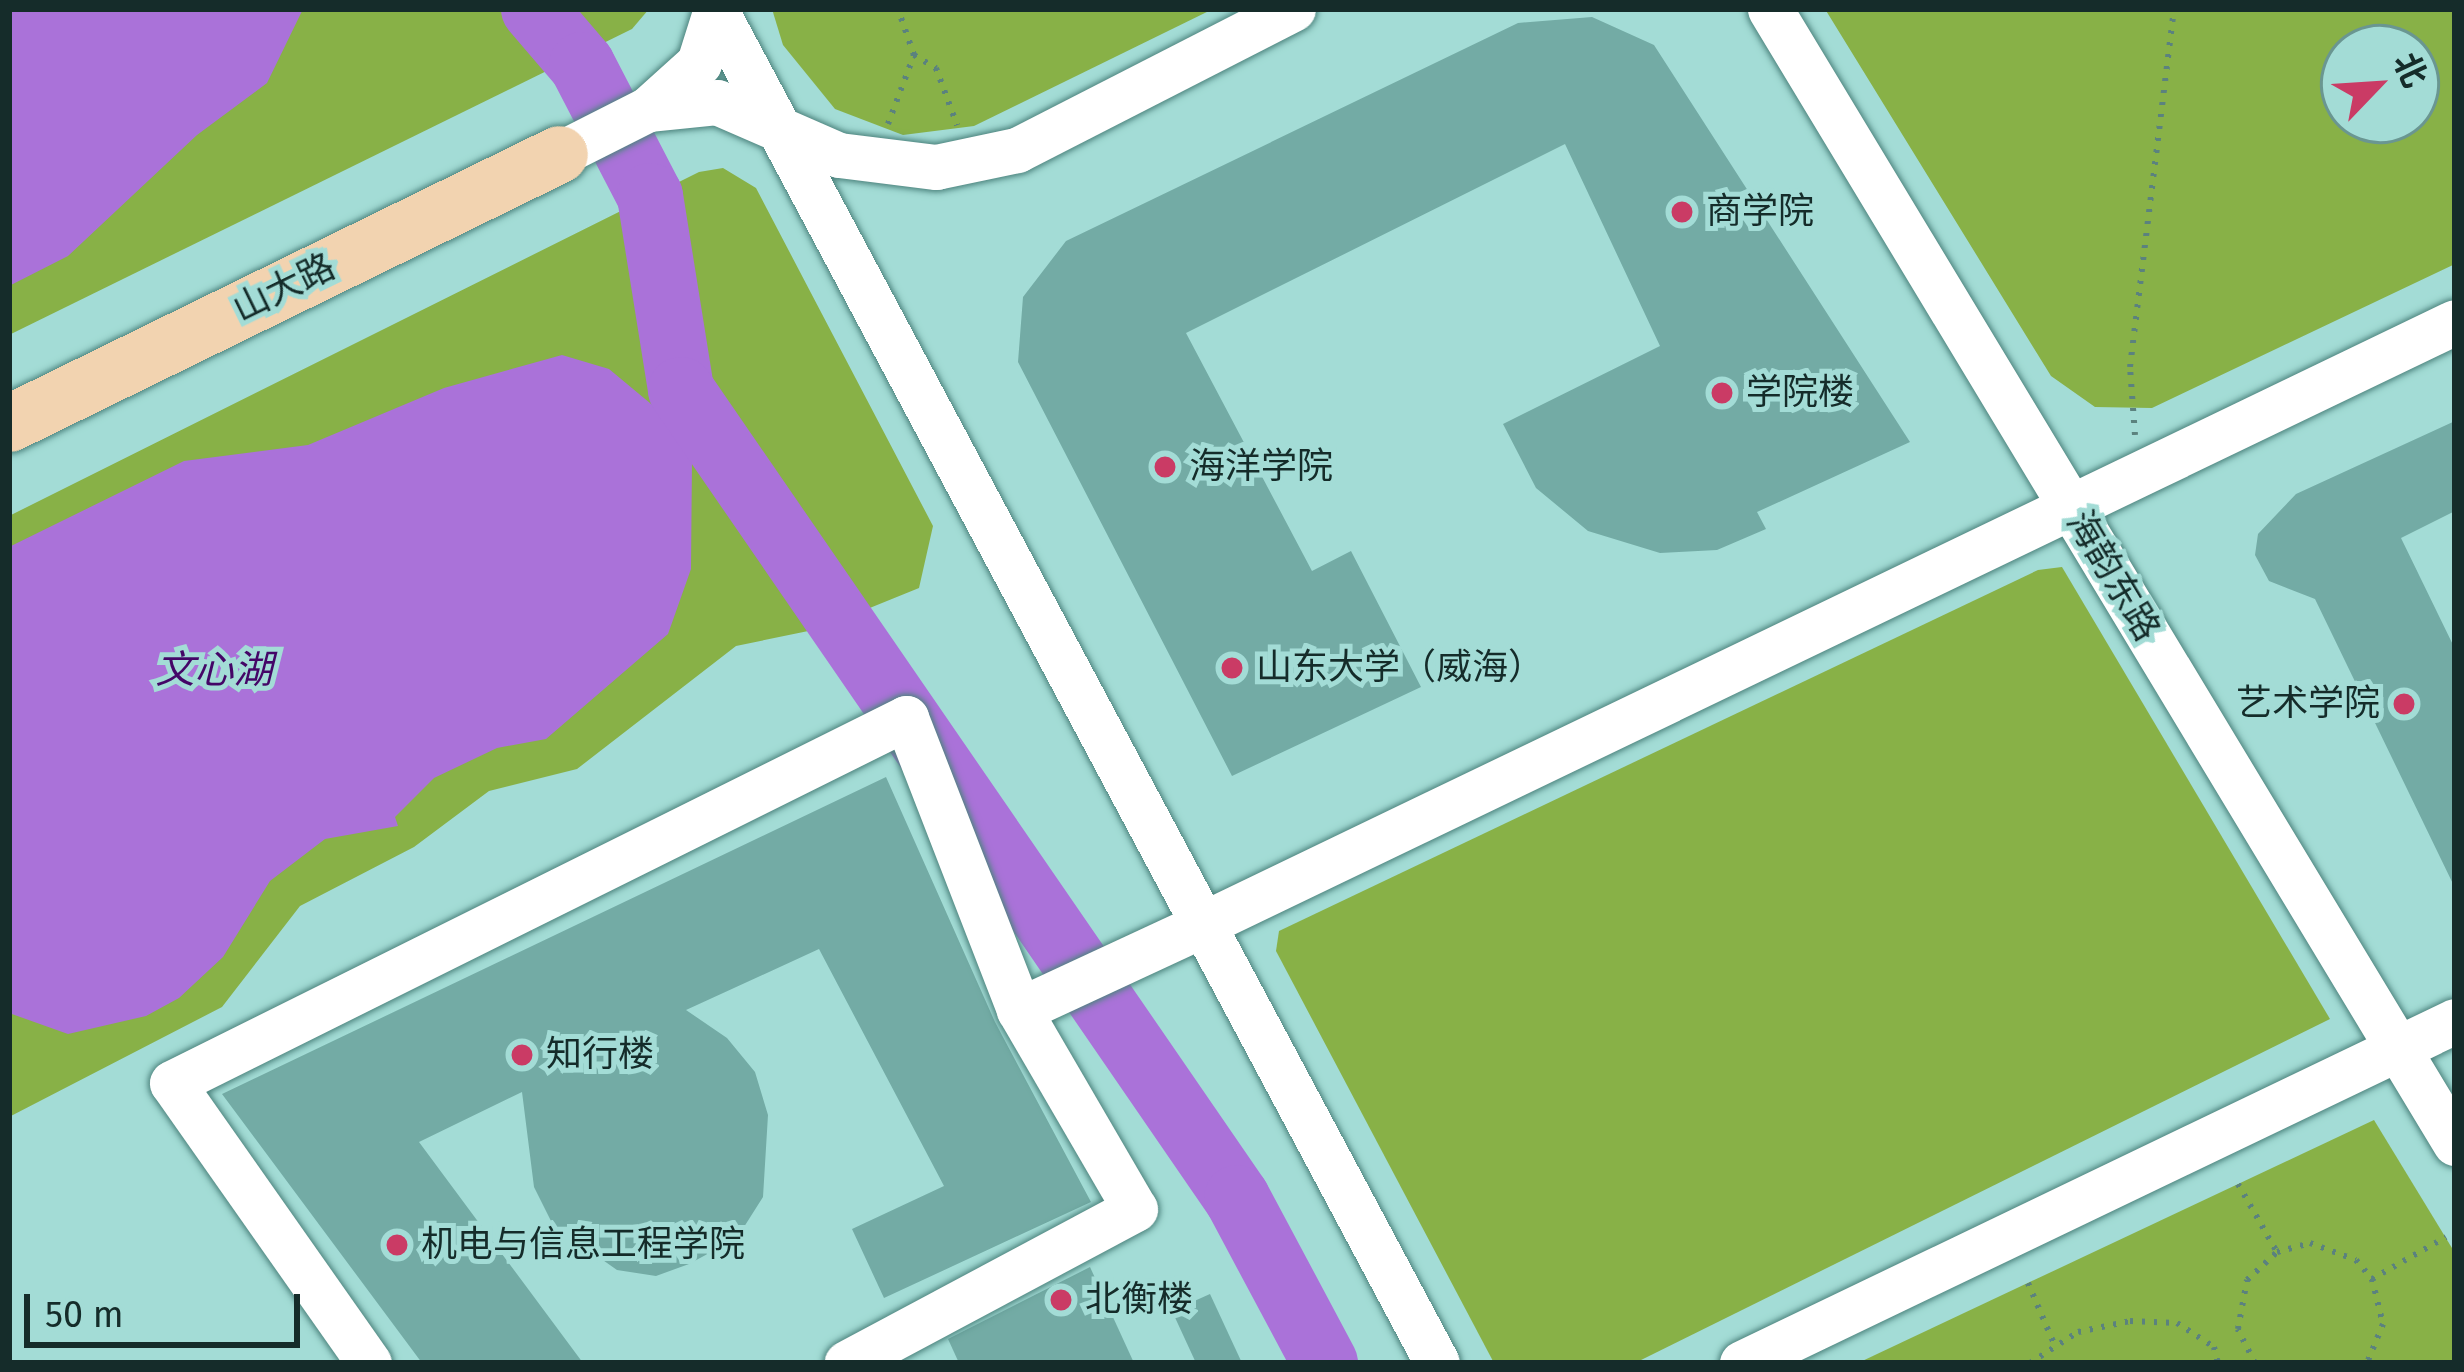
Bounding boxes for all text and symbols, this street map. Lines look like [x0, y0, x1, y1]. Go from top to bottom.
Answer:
north arrow [2320, 24, 2440, 144]
text: 北 [2385, 47, 2435, 93]
place label: 商学院 [1706, 190, 1814, 234]
marker: 商学院 [1669, 199, 1695, 225]
street label: 山大路 [226, 245, 342, 331]
place label: 学院楼 [1746, 371, 1854, 415]
marker: 学院楼 [1709, 380, 1735, 406]
place label: 海洋学院 [1189, 445, 1333, 489]
marker: 海洋学院 [1152, 454, 1178, 480]
street label: 海韵东路 [2057, 503, 2169, 649]
place label: 山东大学（威海） [1256, 646, 1544, 690]
water label: 文心湖 [156, 647, 272, 693]
marker: 山东大学（威海） [1219, 655, 1245, 681]
place label: 艺术学院 [2236, 682, 2380, 726]
marker: 艺术学院 [2391, 691, 2417, 717]
place label: 知行楼 [546, 1033, 654, 1077]
marker: 知行楼 [509, 1042, 535, 1068]
place label: 机电与信息工程学院 [421, 1223, 745, 1267]
marker: 机电与信息工程学院 [384, 1232, 410, 1258]
scale bar [30, 1270, 306, 1344]
place label: 北衡楼 [1085, 1278, 1193, 1322]
marker: 北衡楼 [1048, 1287, 1074, 1313]
text: 50 m [45, 1293, 124, 1337]

